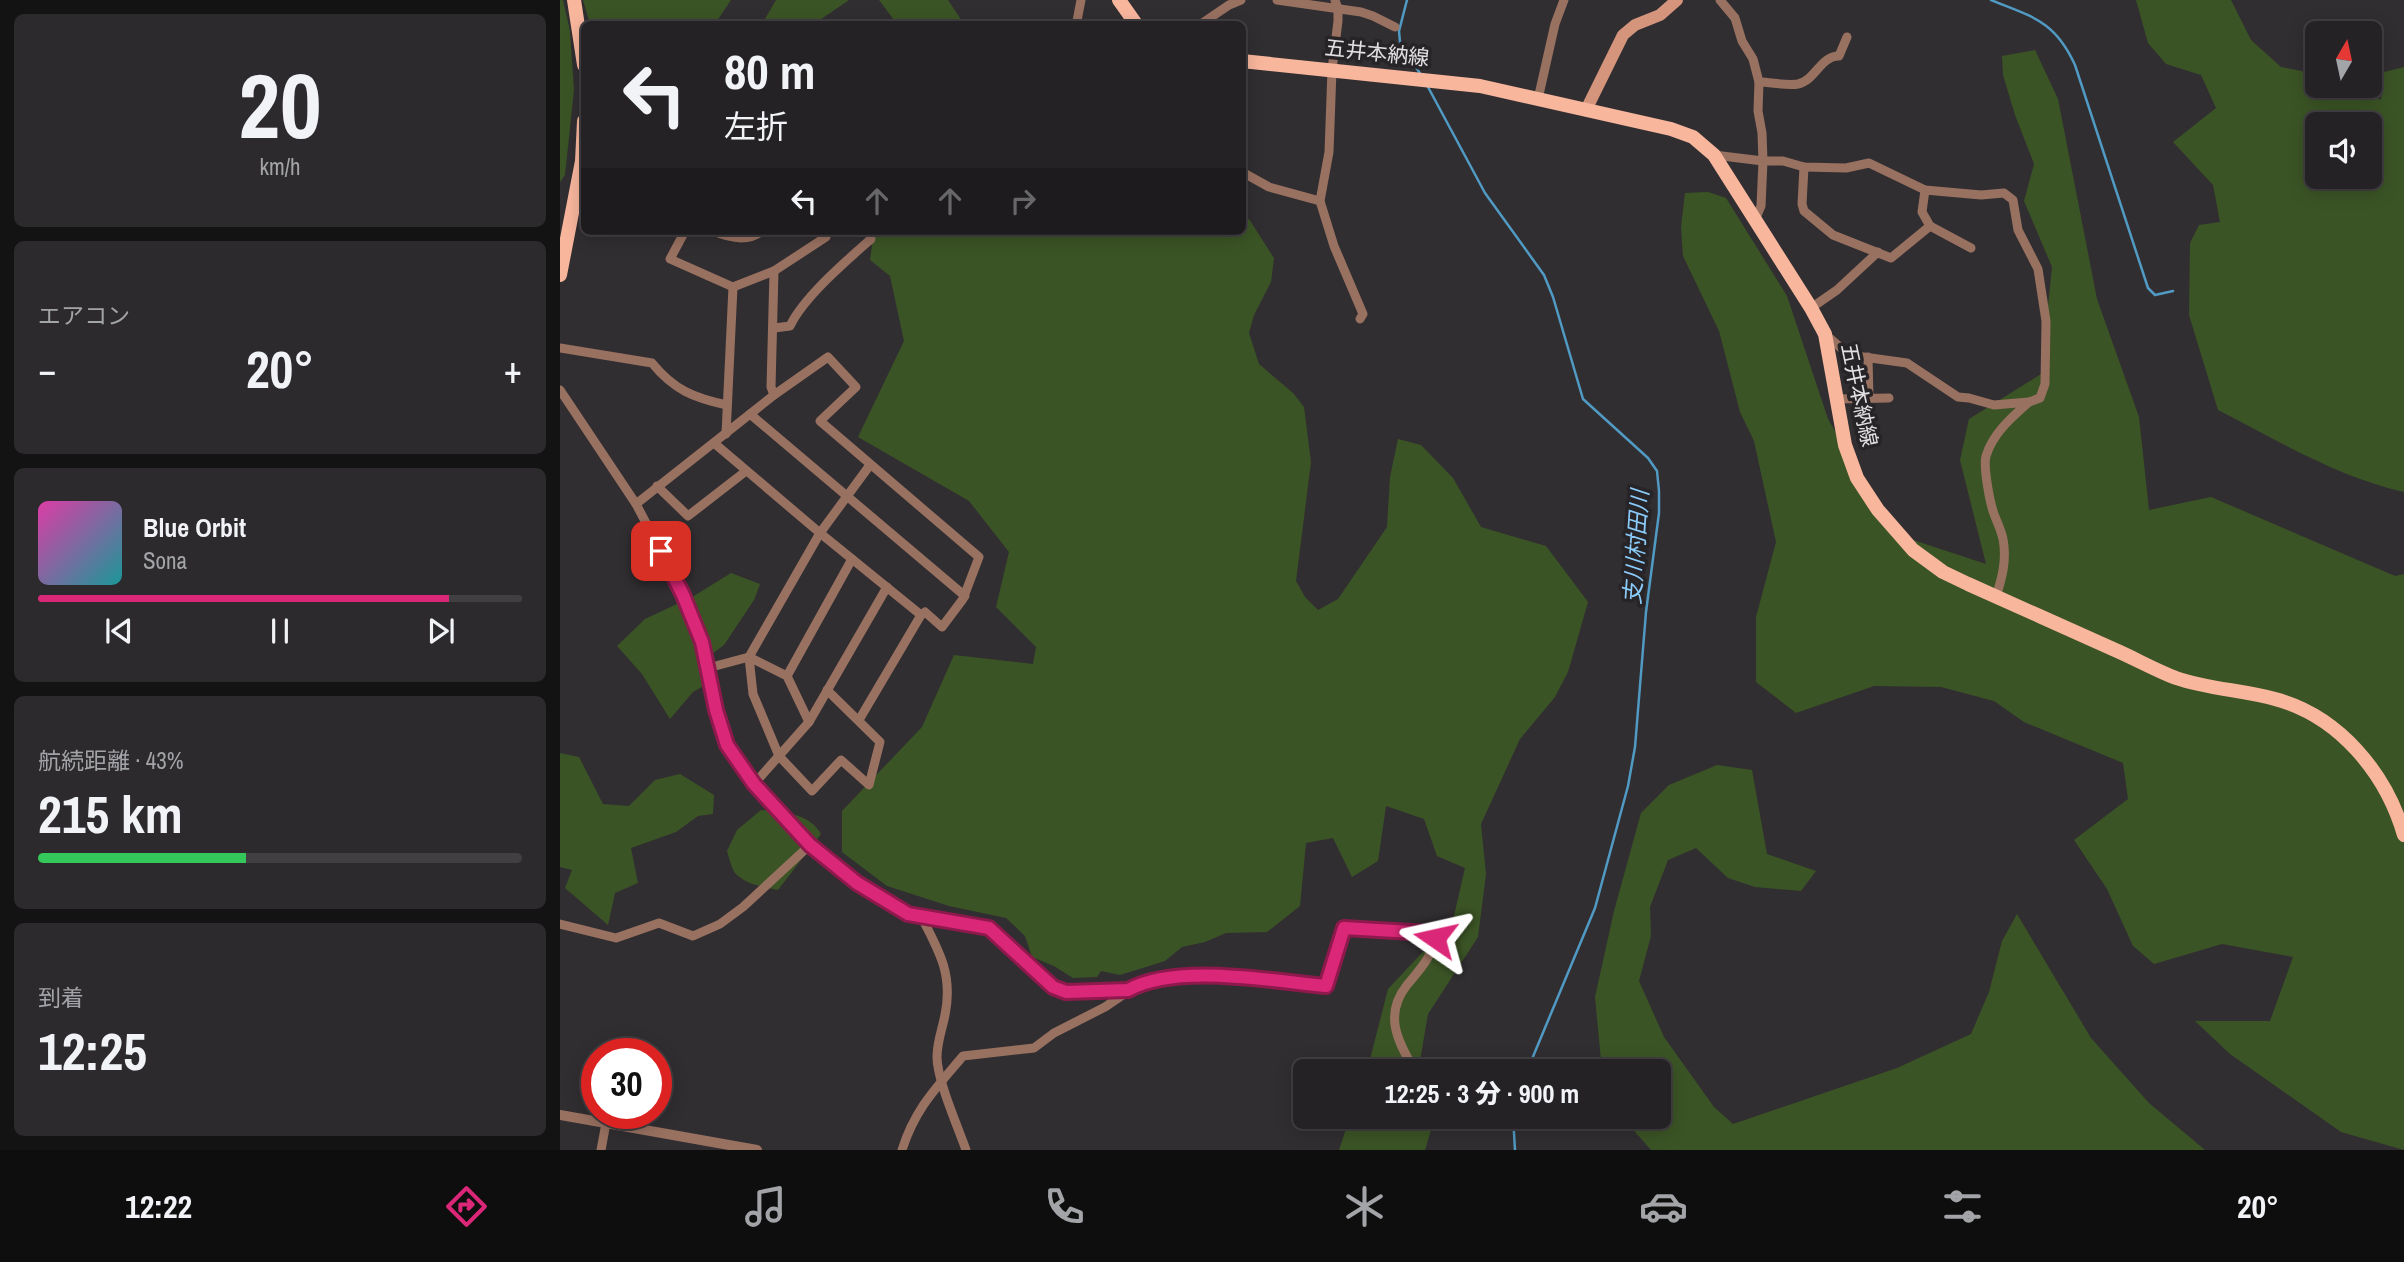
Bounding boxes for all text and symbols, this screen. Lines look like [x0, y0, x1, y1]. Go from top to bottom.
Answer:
north arrow [2305, 21, 2382, 98]
map controls [2305, 21, 2382, 189]
street label: 五井本納線 [1323, 33, 1431, 72]
text: 80 m [724, 38, 816, 104]
text: 20 [239, 44, 322, 166]
icon: left [609, 49, 700, 140]
text: 左折 [724, 105, 788, 148]
button: sound [2305, 112, 2382, 189]
text: km/h [260, 151, 300, 182]
icon: left [785, 182, 823, 220]
icon: ahead [858, 182, 896, 220]
icon: ahead [931, 182, 969, 220]
icon: right [1004, 182, 1042, 220]
text: エアコン [38, 300, 130, 331]
text: 20° [246, 334, 314, 404]
street label: 五井本納線 [1834, 341, 1885, 449]
text: − [38, 344, 56, 395]
text: + [504, 344, 522, 395]
water label: 支川村田川 [1616, 486, 1655, 605]
text: Blue Orbit [143, 510, 246, 545]
pin [631, 521, 691, 581]
icon: arrive [642, 532, 680, 570]
text: Sona [143, 545, 187, 576]
icon: previous [100, 612, 138, 650]
icon: pause [261, 612, 299, 650]
icon: next [422, 612, 460, 650]
text: 航続距離 · 43% [38, 745, 183, 776]
text: 215 km [38, 779, 183, 849]
position arrow [1398, 901, 1472, 975]
text: 到着 [38, 982, 84, 1013]
text: 12:25 [38, 1016, 147, 1086]
speed limit sign: 30 [581, 1038, 672, 1129]
text: 12:25 · 3 分 · 900 m [1385, 1076, 1579, 1111]
icon: directions [442, 1182, 491, 1231]
icon: music [741, 1182, 790, 1231]
icon: phone [1040, 1182, 1089, 1231]
icon: climate [1340, 1182, 1389, 1231]
icon: car [1639, 1182, 1688, 1231]
icon: filters [1938, 1182, 1987, 1231]
text: 12:22 [125, 1185, 192, 1228]
text: 20° [2237, 1185, 2279, 1228]

